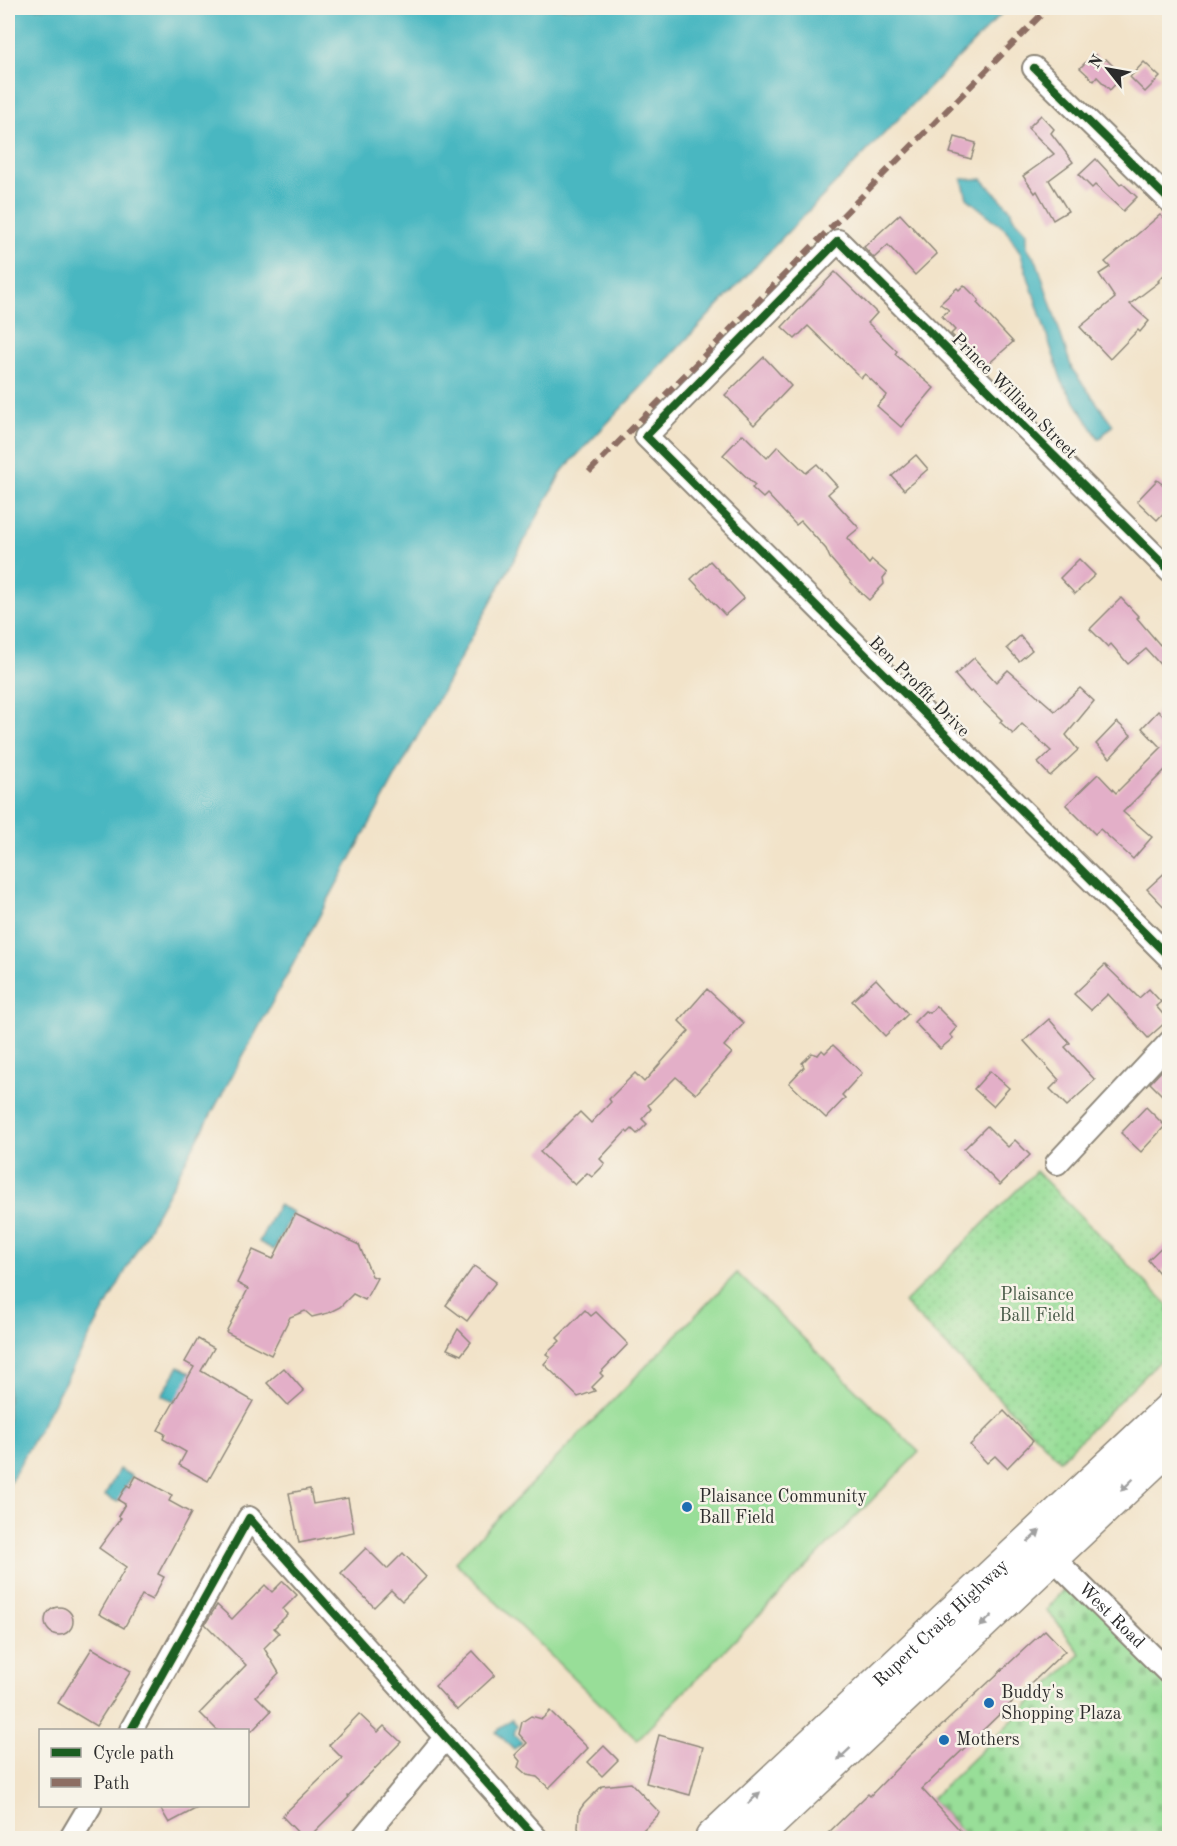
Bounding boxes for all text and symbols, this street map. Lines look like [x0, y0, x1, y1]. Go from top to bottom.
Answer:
north arrow [1078, 39, 1138, 99]
text: N [1087, 52, 1107, 72]
street label: Prince William Street [948, 330, 1080, 462]
street label: Ben Proffit Drive [865, 633, 973, 741]
park label: Plaisance Ball Field [999, 1286, 1075, 1325]
one-way arrow [1120, 1478, 1134, 1492]
place label: Plaisance Community Ball Field [699, 1488, 868, 1527]
marker: Plaisance Community Ball Field [680, 1500, 694, 1514]
one-way arrow [1027, 1529, 1041, 1543]
street label: Rupert Craig Highway [870, 1556, 1012, 1690]
street label: West Road [1075, 1579, 1148, 1652]
one-way arrow [979, 1613, 993, 1627]
place label: Buddy's Shopping Plaza [1001, 1684, 1122, 1723]
marker: Buddy's Shopping Plaza [982, 1696, 996, 1710]
legend [39, 1729, 249, 1807]
place label: Mothers [956, 1731, 1020, 1749]
marker: Mothers [937, 1733, 951, 1747]
text: Cycle path [93, 1745, 174, 1763]
one-way arrow [837, 1747, 852, 1760]
text: Path [93, 1775, 130, 1793]
one-way arrow [747, 1792, 761, 1806]

